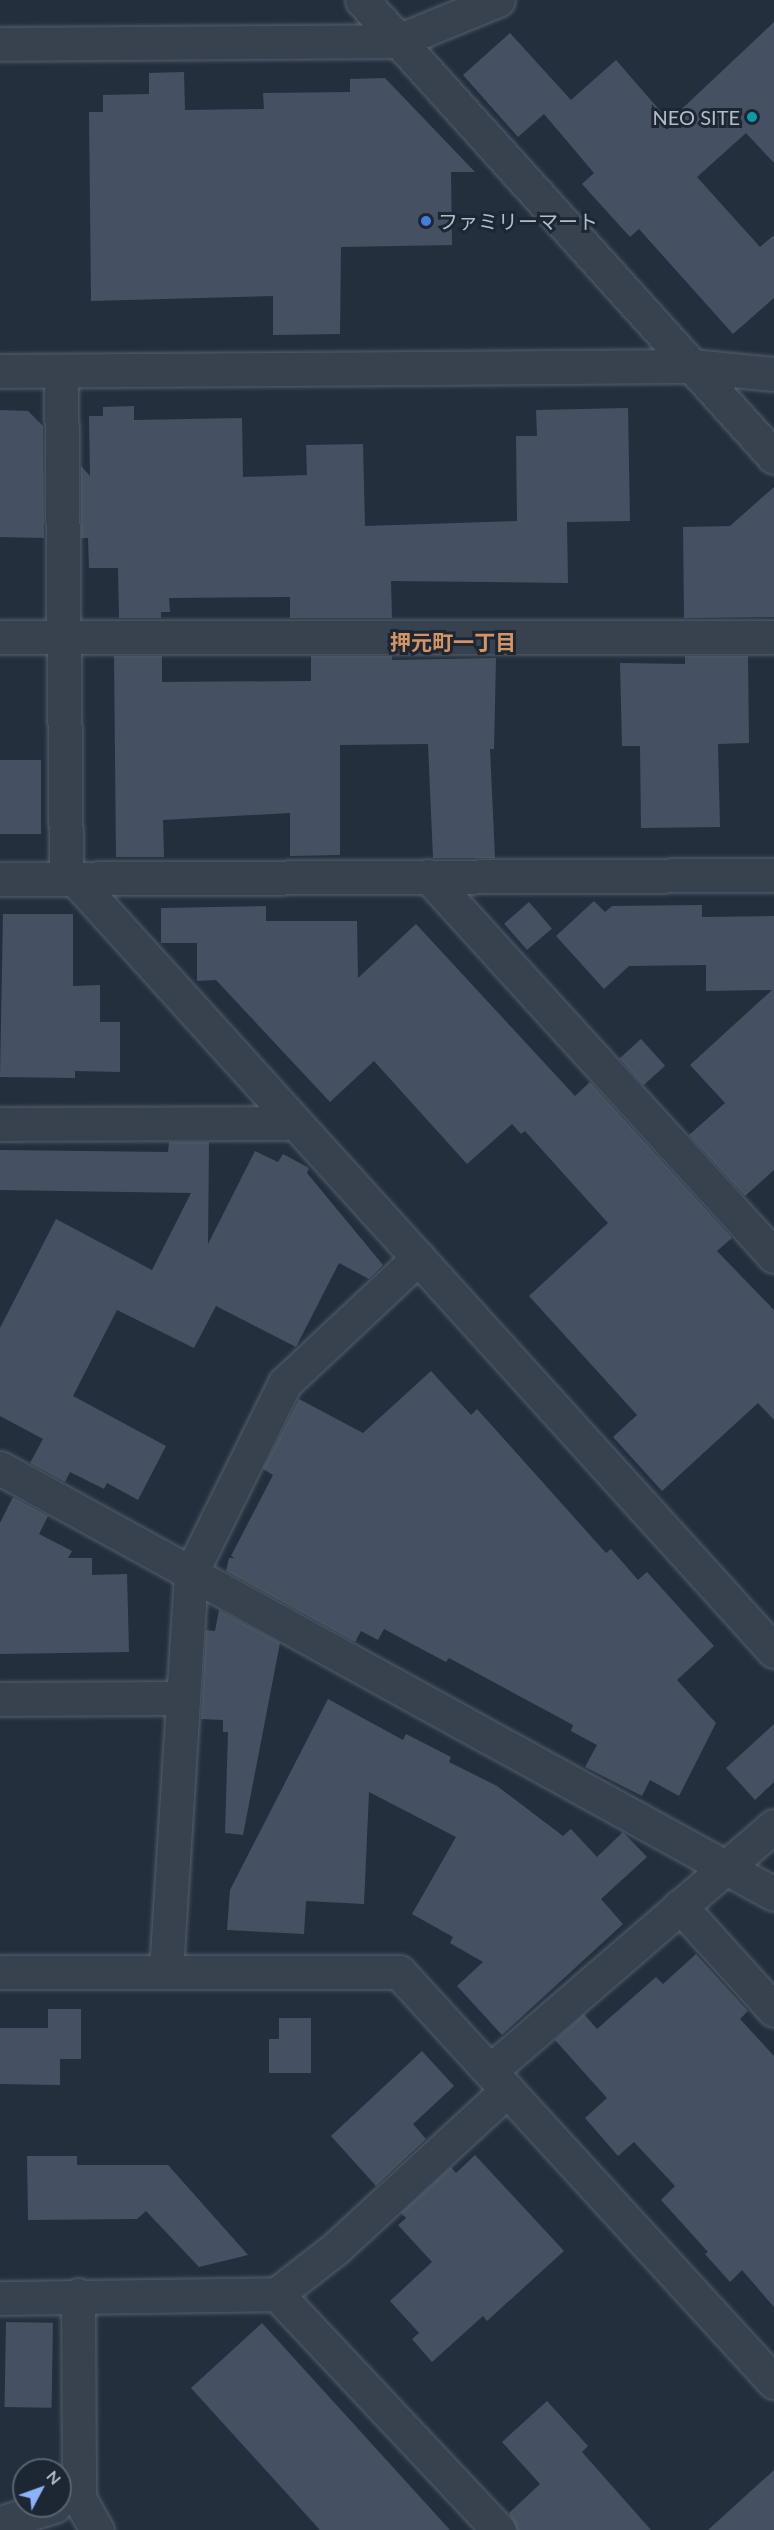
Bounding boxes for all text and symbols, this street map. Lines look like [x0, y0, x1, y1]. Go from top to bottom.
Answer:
place label: NEO SITE [653, 105, 740, 129]
marker: NEO SITE [745, 110, 759, 124]
place label: ファミリーマート [438, 209, 598, 233]
marker: ファミリーマート [419, 214, 433, 228]
district label: 押元町一丁目 [390, 629, 516, 655]
north arrow [12, 2458, 72, 2518]
text: N [43, 2466, 66, 2488]

